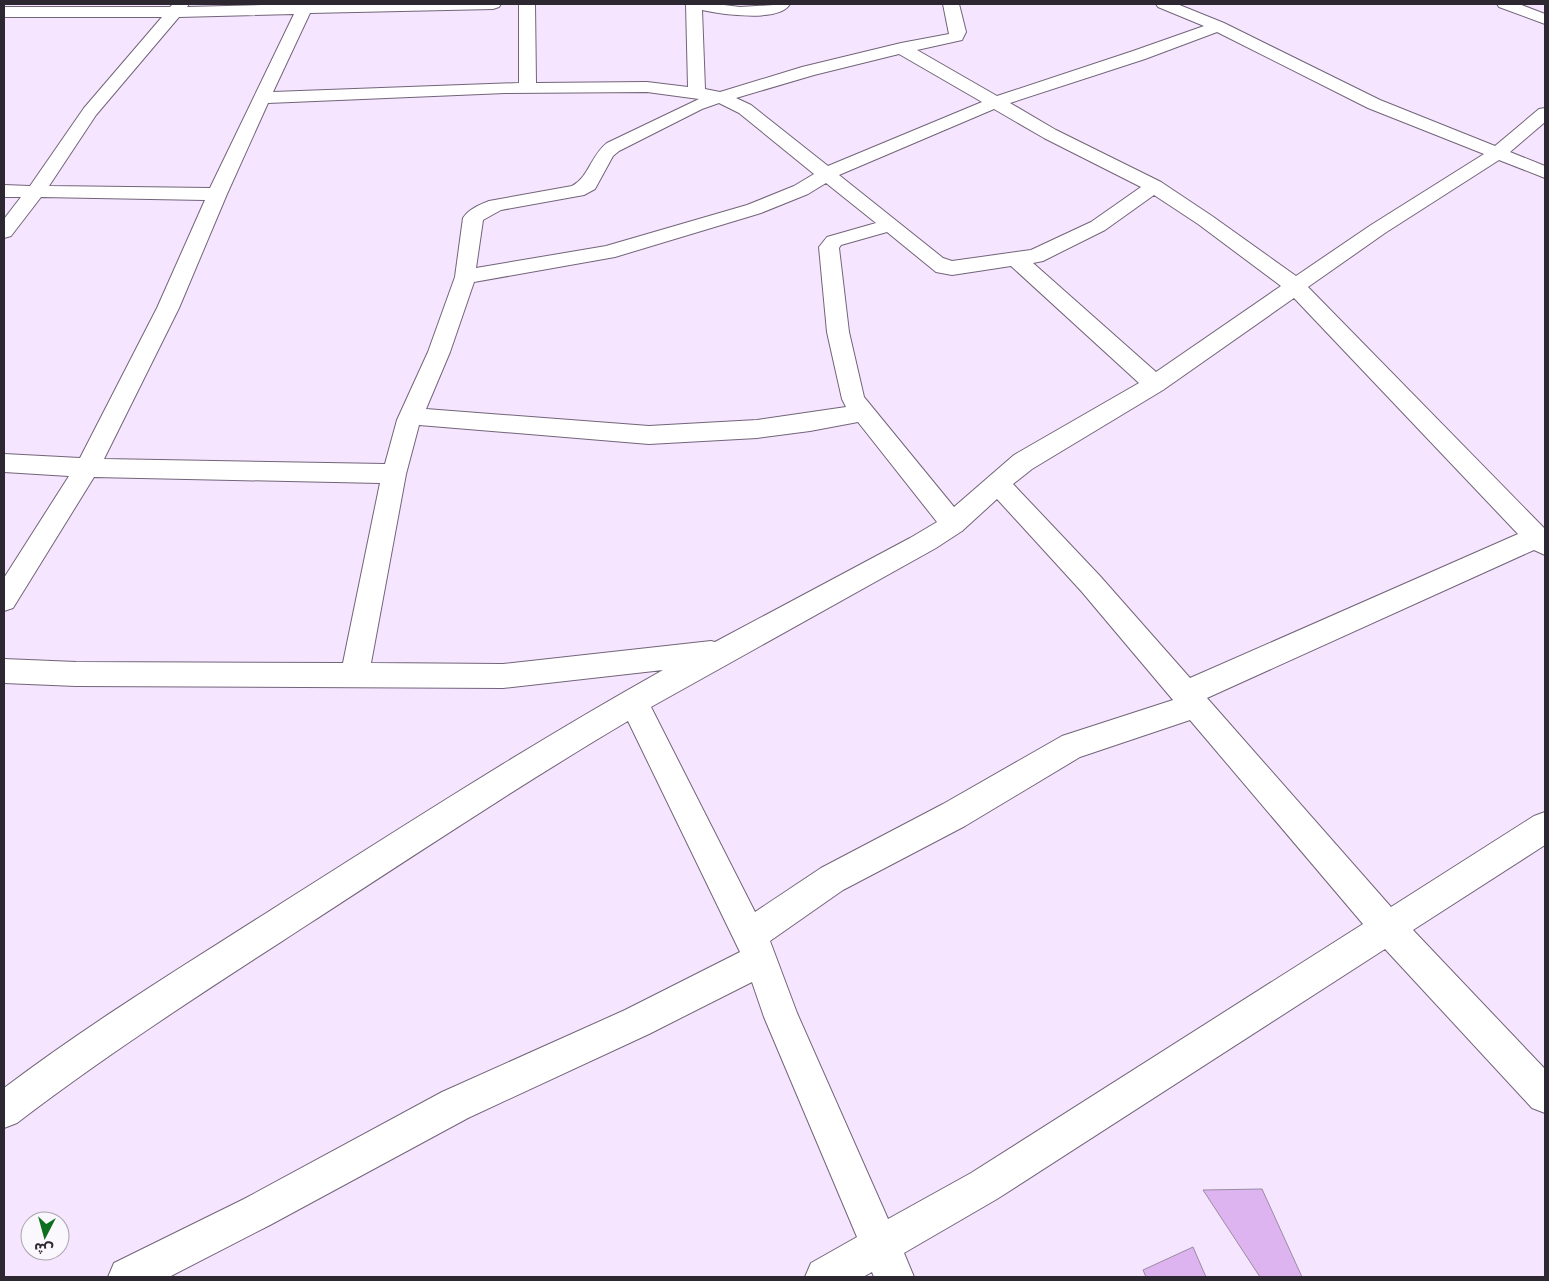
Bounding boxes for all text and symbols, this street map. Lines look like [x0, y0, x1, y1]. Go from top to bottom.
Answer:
north arrow [20, 1211, 70, 1261]
text: ش [33, 1240, 54, 1258]

